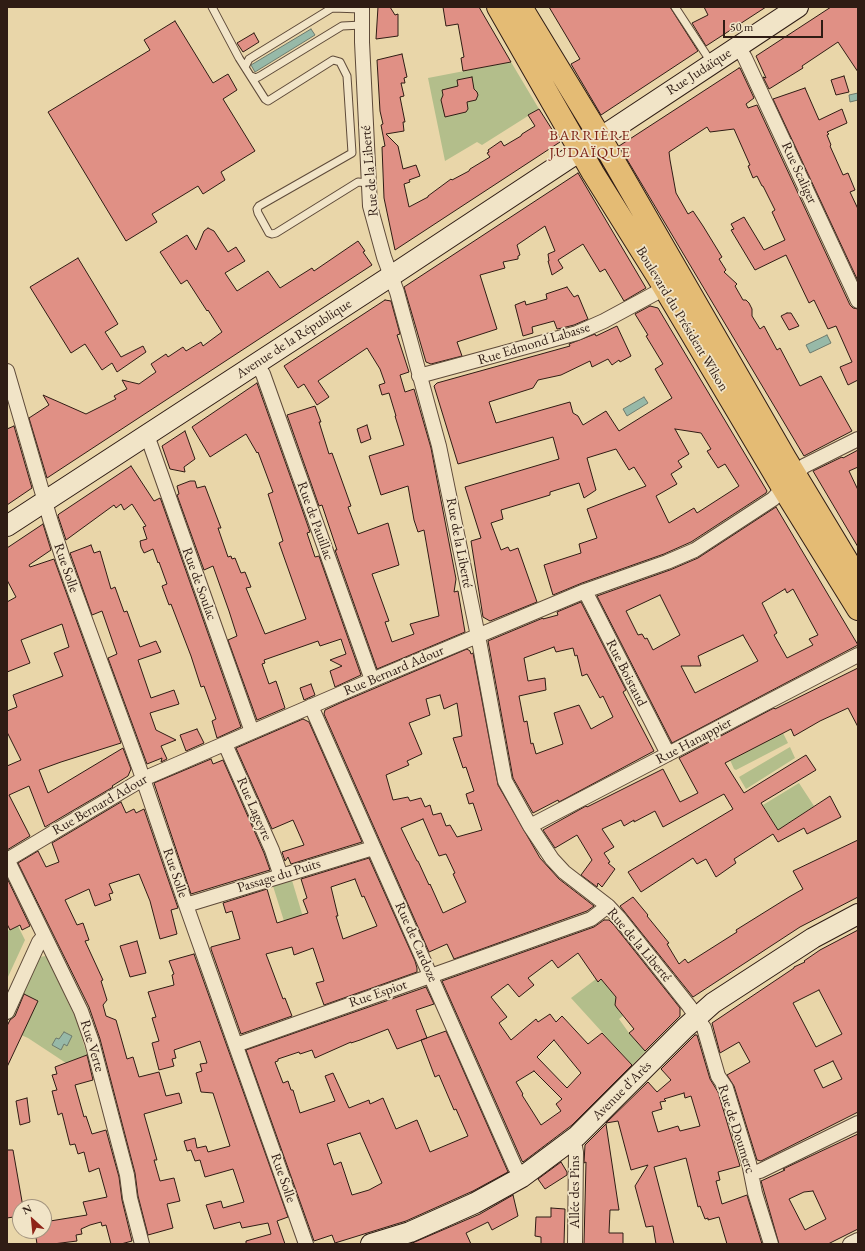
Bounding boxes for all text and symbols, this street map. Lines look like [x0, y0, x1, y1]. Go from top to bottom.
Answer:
scale bar [725, 12, 825, 38]
text: 50 m [730, 19, 753, 35]
street label: Rue Judaïque [663, 45, 735, 99]
street label: Rue de la Liberté [358, 125, 382, 217]
district label: BARRIÈRE JUDAÏQUE [549, 127, 631, 162]
street label: Rue Scaliger [777, 139, 821, 207]
street label: Boulevard du Président Wilson [632, 244, 732, 394]
street label: Avenue de la République [233, 295, 355, 383]
street label: Rue Edmond Labasse [476, 319, 592, 369]
street label: Rue de Pauillac [293, 479, 337, 563]
street label: Rue de la Liberté [442, 496, 476, 590]
street label: Rue Solle [50, 541, 82, 595]
street label: Rue de Soulac [178, 545, 220, 623]
street label: Rue Boistaud [602, 637, 650, 709]
street label: Rue Bernard Adour [341, 642, 447, 700]
street label: Rue Hanappier [653, 714, 735, 768]
street label: Rue Bernard Adour [49, 771, 151, 839]
street label: Rue Lageyre [233, 775, 275, 843]
street label: Rue Solle [159, 846, 191, 900]
street label: Passage du Puits [235, 855, 323, 897]
street label: Rue de Cardoze [391, 899, 441, 985]
street label: Rue de la Liberté [603, 905, 675, 985]
street label: Rue Espiot [347, 976, 409, 1012]
street label: Rue Verte [76, 1018, 108, 1074]
street label: Avenue d'Arès [589, 1058, 655, 1124]
street label: Rue de Doumerc [714, 1082, 758, 1176]
street label: Rue Solle [267, 1151, 299, 1205]
street label: Allée des Pins [567, 1156, 583, 1228]
north arrow [12, 1199, 52, 1239]
text: N [20, 1201, 34, 1217]

